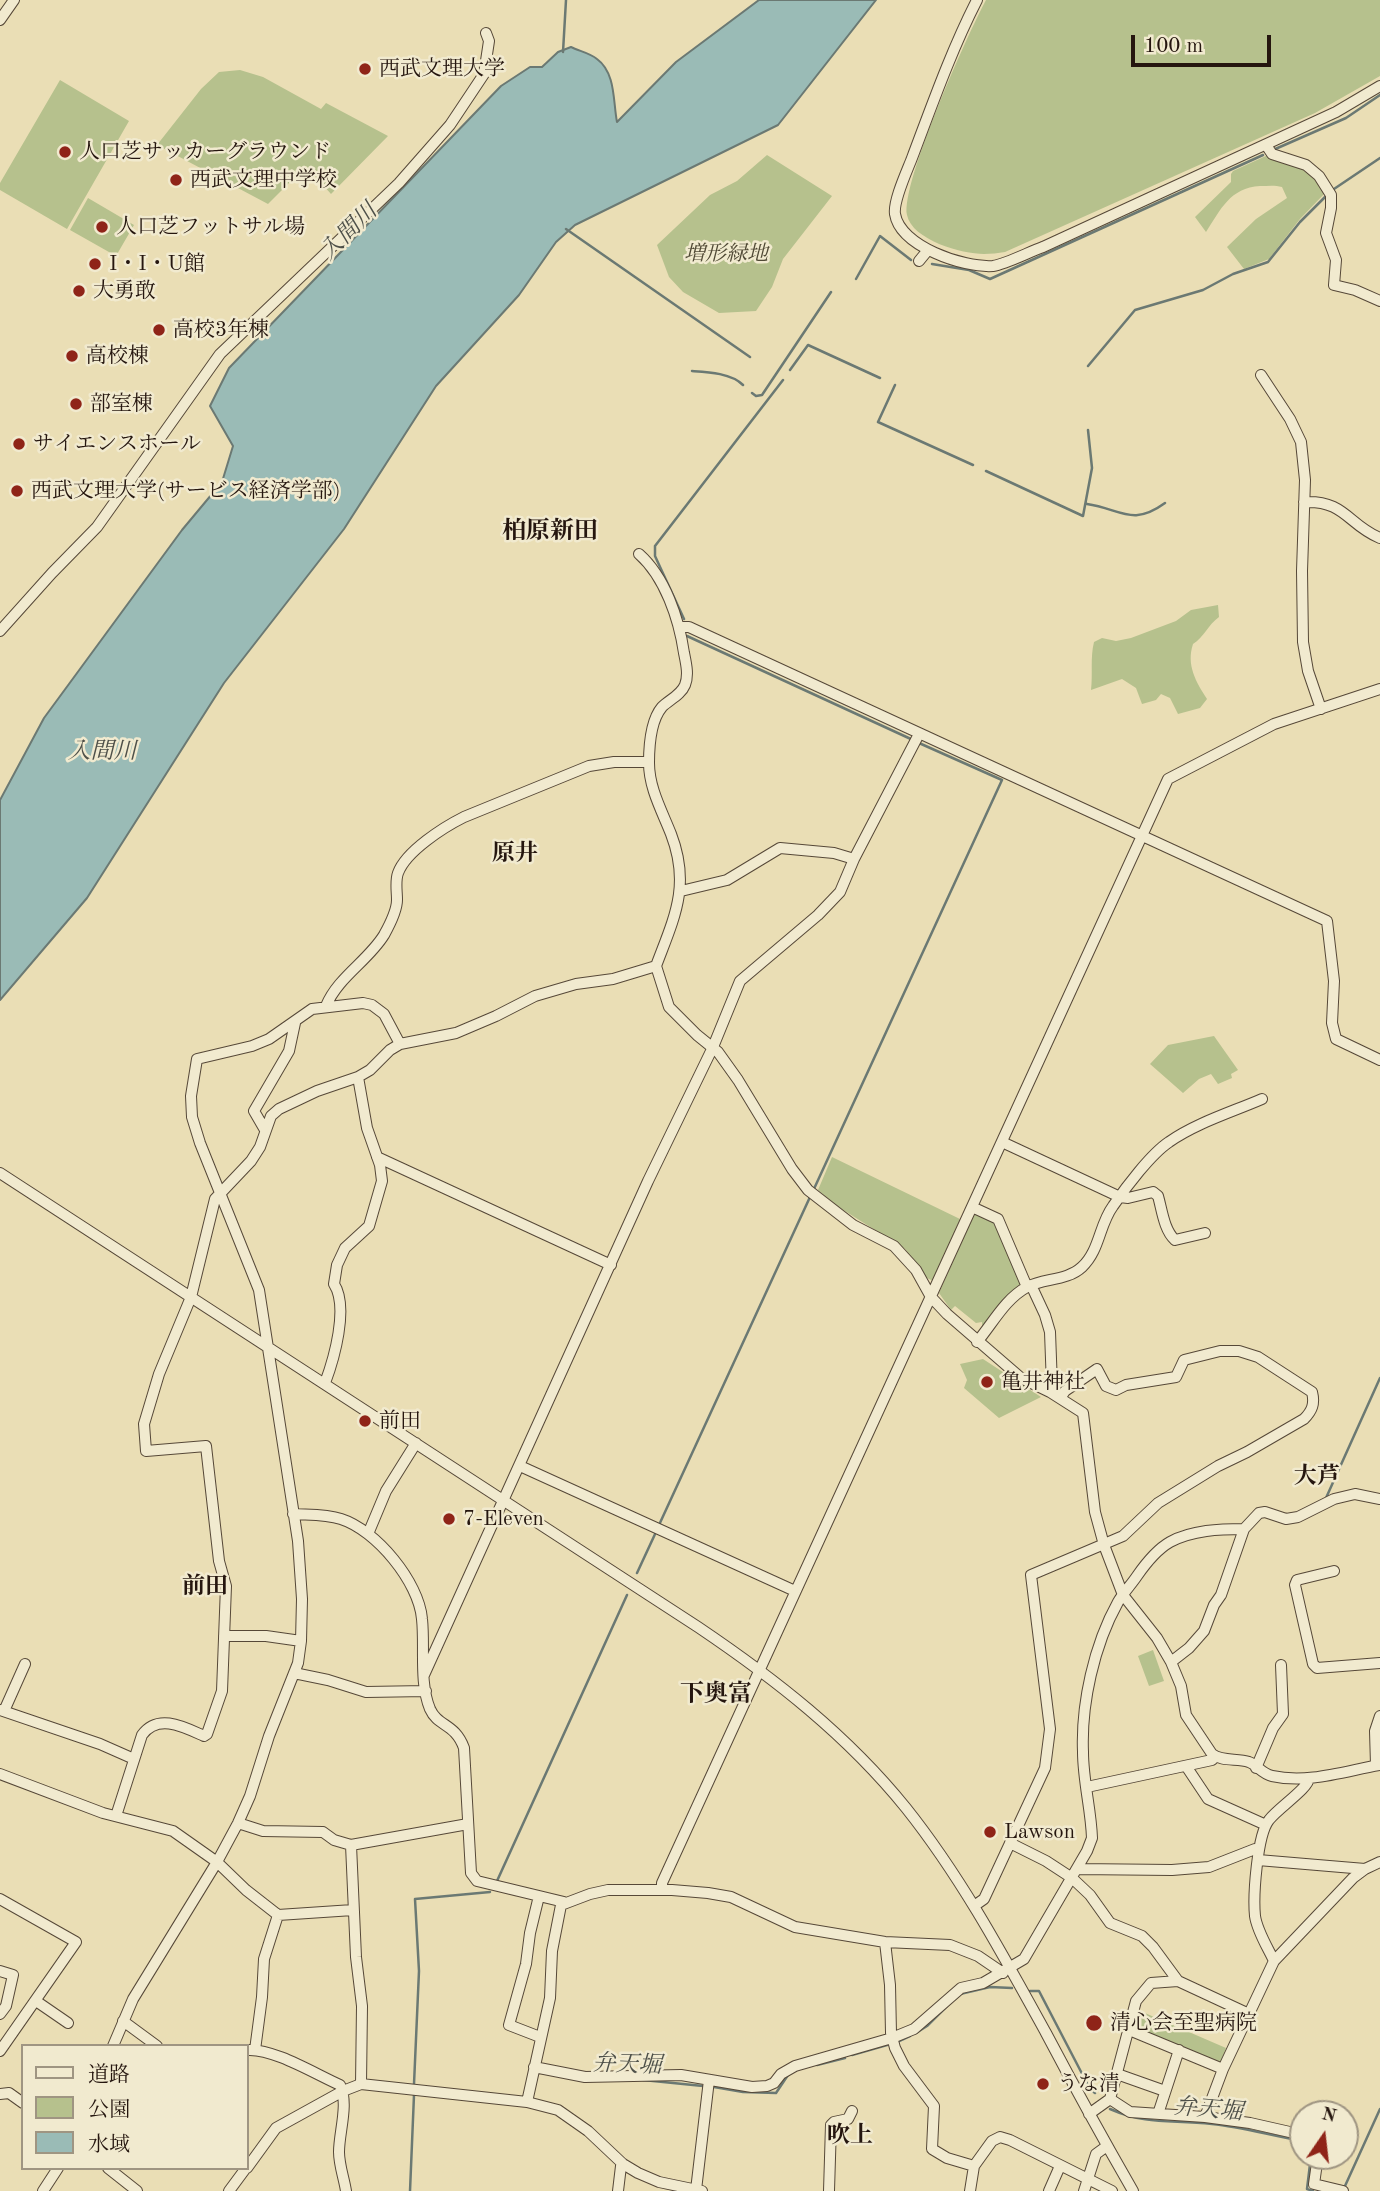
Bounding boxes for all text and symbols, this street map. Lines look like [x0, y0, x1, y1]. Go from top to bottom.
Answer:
scale bar [1135, 21, 1275, 65]
text: 100 m [1144, 36, 1203, 57]
place label: 西武文理大学 [379, 56, 505, 82]
marker: 西武文理大学 [357, 61, 373, 77]
place label: 人口芝サッカーグラウンド [79, 139, 331, 165]
marker: 人口芝サッカーグラウンド [57, 144, 73, 160]
place label: 西武文理中学校 [190, 167, 337, 193]
marker: 西武文理中学校 [168, 172, 184, 188]
water label: 入間川 [315, 198, 383, 266]
place label: 人口芝フットサル場 [116, 214, 305, 240]
marker: 人口芝フットサル場 [94, 219, 110, 235]
park label: 増形緑地 [684, 241, 768, 267]
place label: I・I・U館 [109, 251, 205, 277]
marker: I・I・U館 [87, 256, 103, 272]
place label: 大勇敢 [93, 278, 156, 304]
marker: 大勇敢 [71, 283, 87, 299]
place label: 高校3年棟 [173, 317, 269, 343]
marker: 高校3年棟 [151, 322, 167, 338]
place label: 高校棟 [86, 343, 149, 369]
marker: 高校棟 [64, 348, 80, 364]
place label: 部室棟 [90, 391, 153, 417]
marker: 部室棟 [68, 396, 84, 412]
place label: サイエンスホール [33, 431, 201, 457]
marker: サイエンスホール [11, 436, 27, 452]
place label: 西武文理大学(サービス経済学部) [31, 478, 341, 504]
marker: 西武文理大学(サービス経済学部) [9, 483, 25, 499]
district label: 柏原新田 [502, 518, 598, 546]
water label: 入間川 [68, 738, 136, 766]
district label: 原井 [492, 840, 538, 868]
place label: 亀井神社 [1001, 1369, 1085, 1395]
marker: 亀井神社 [979, 1374, 995, 1390]
place label: 前田 [379, 1408, 421, 1434]
marker: 前田 [357, 1413, 373, 1429]
district label: 大芦 [1294, 1463, 1340, 1491]
place label: 7-Eleven [463, 1506, 544, 1532]
marker: 7-Eleven [441, 1511, 457, 1527]
district label: 前田 [182, 1573, 228, 1601]
district label: 下奥富 [680, 1681, 752, 1709]
place label: Lawson [1004, 1819, 1075, 1845]
marker: Lawson [982, 1824, 998, 1840]
place label: 清心会至聖病院 [1110, 2010, 1257, 2036]
marker: 清心会至聖病院 [1084, 2013, 1104, 2033]
legend [21, 2044, 248, 2170]
water label: 弁天堀 [592, 2050, 662, 2080]
text: 道路 [88, 2065, 130, 2086]
place label: うな清 [1057, 2071, 1120, 2097]
marker: うな清 [1035, 2076, 1051, 2092]
water label: 弁天堀 [1172, 2093, 1244, 2127]
text: 公園 [88, 2100, 130, 2121]
north arrow [1289, 2100, 1359, 2170]
text: N [1319, 2105, 1338, 2127]
district label: 吹上 [827, 2122, 873, 2150]
text: 水域 [88, 2135, 130, 2156]

